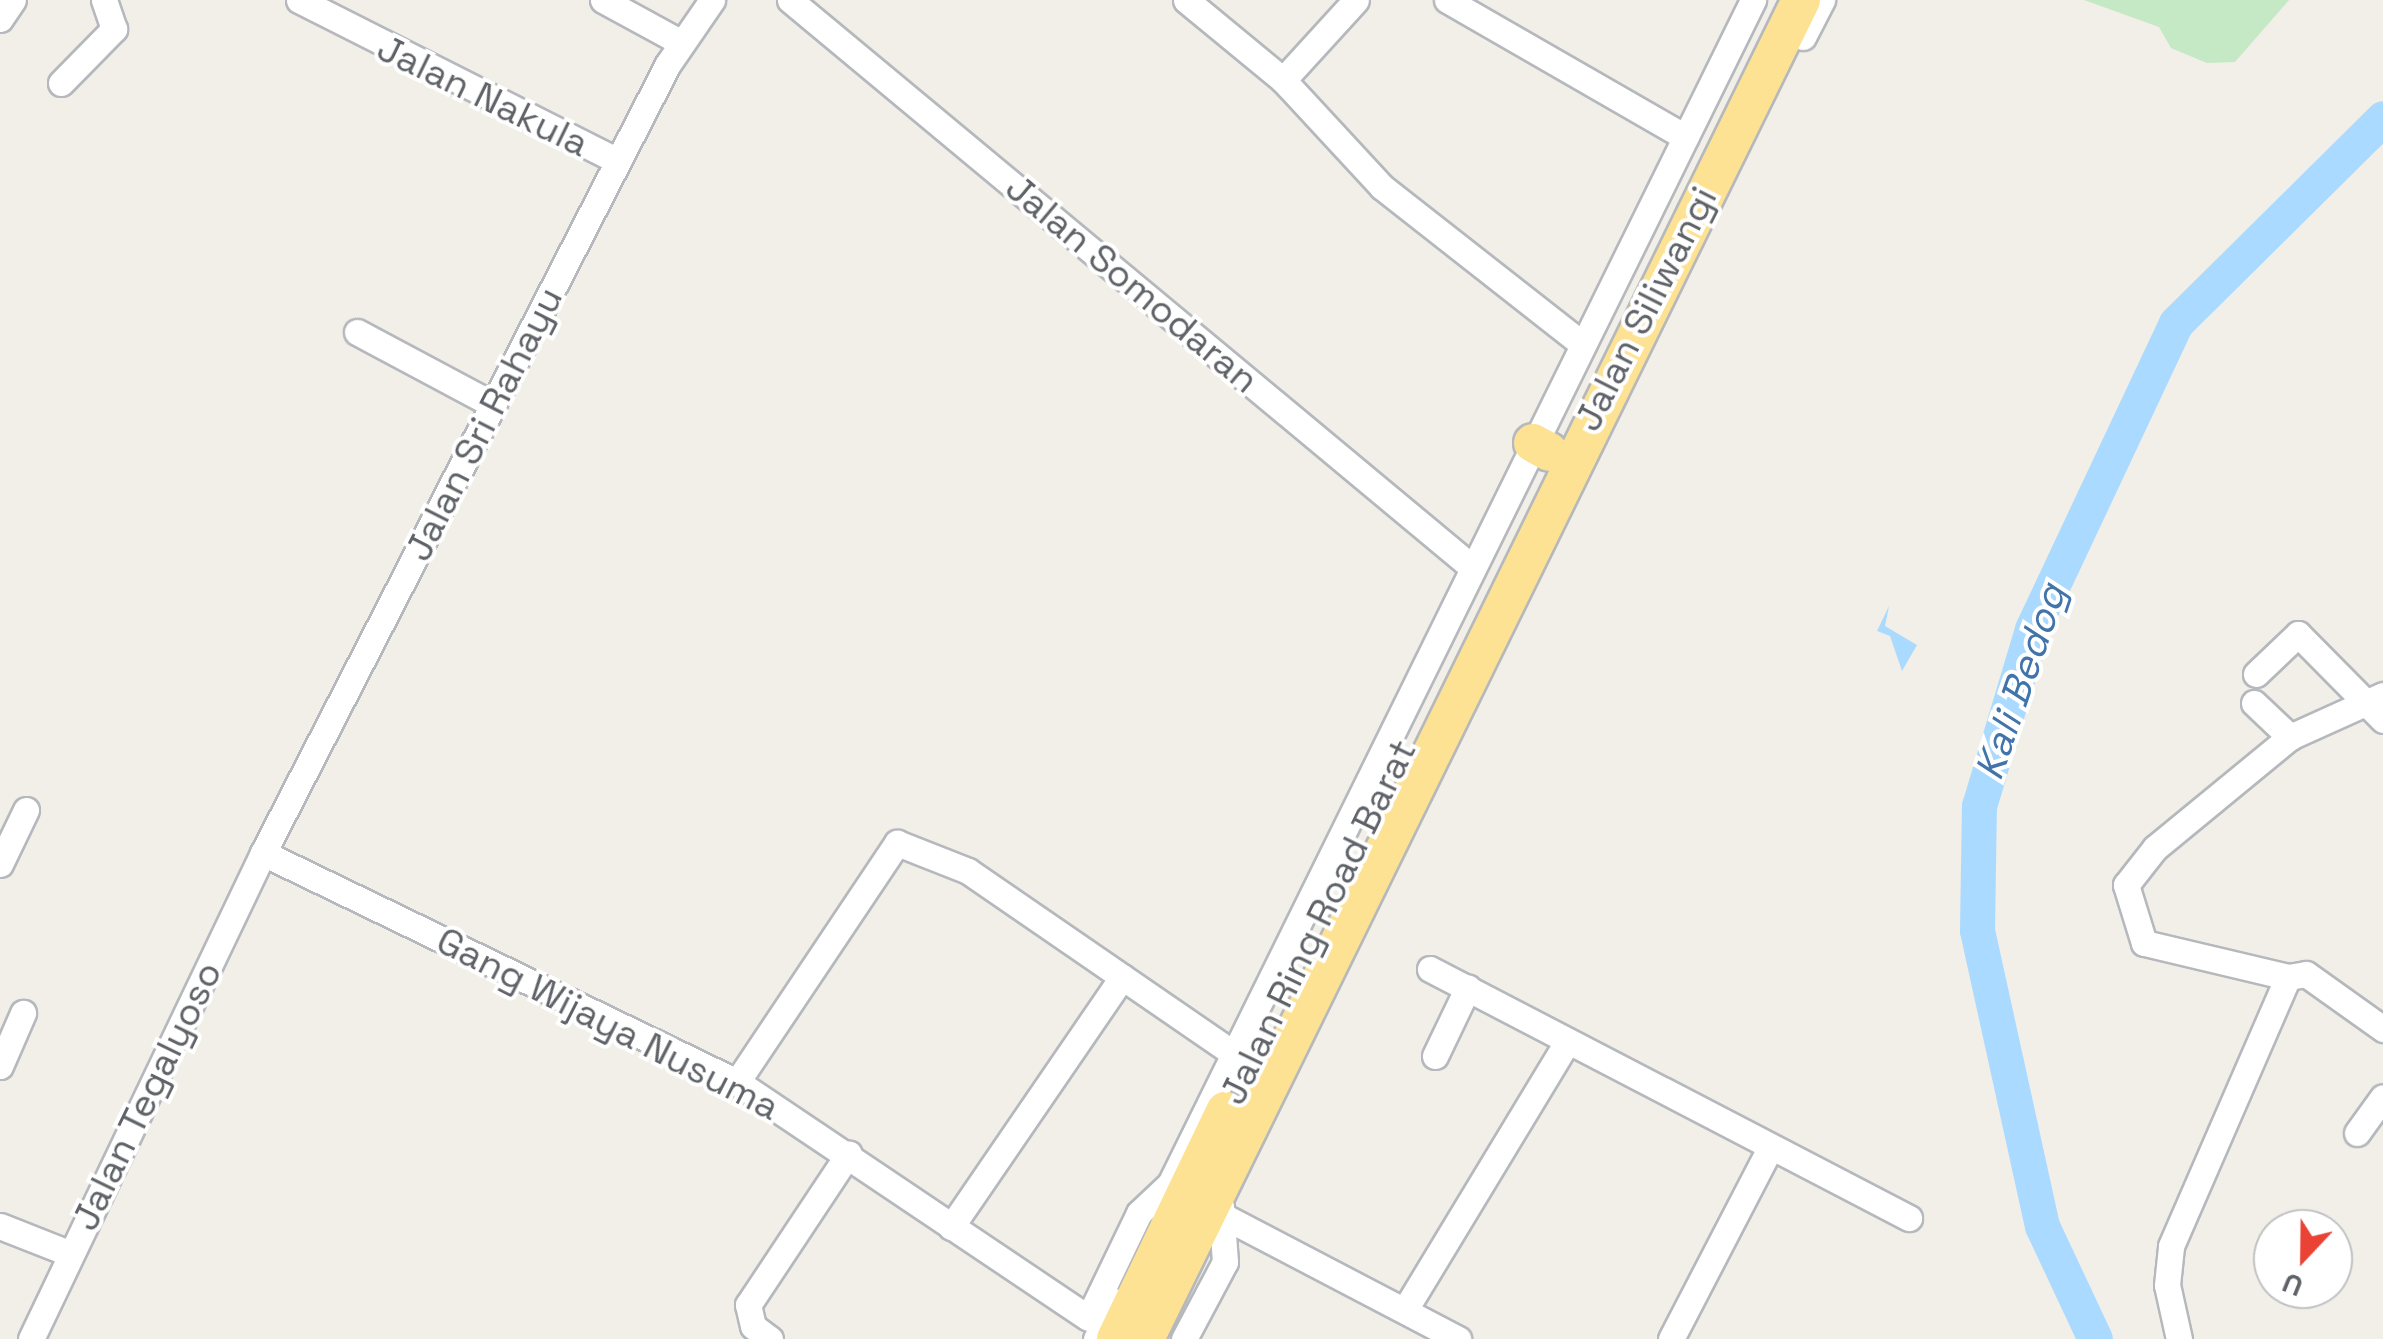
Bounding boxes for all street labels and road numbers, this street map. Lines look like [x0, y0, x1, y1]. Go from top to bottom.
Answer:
street label: Jalan Nakula [370, 25, 596, 167]
street label: Jalan Somodaran [996, 165, 1268, 403]
street label: Jalan Siliwangi [1565, 179, 1727, 439]
street label: Jalan Sri Rahayu [395, 279, 573, 569]
street label: Jalan Ring Road Barat [1210, 732, 1426, 1112]
street label: Gang Wijaya Nusuma [429, 918, 787, 1130]
street label: Jalan Tegalyoso [62, 954, 232, 1238]

